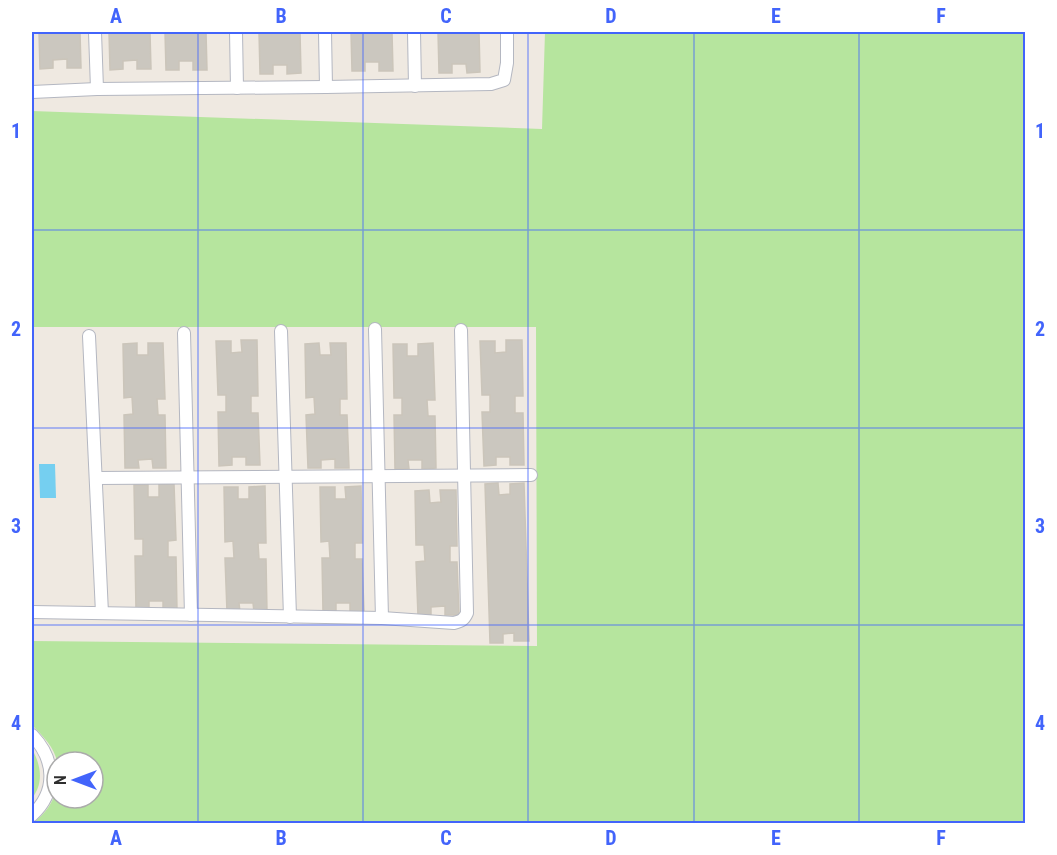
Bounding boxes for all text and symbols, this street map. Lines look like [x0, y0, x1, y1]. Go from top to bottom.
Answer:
text: A [110, 4, 122, 28]
text: B [275, 4, 287, 28]
text: C [440, 4, 452, 28]
text: D [605, 4, 617, 28]
text: E [771, 4, 781, 28]
text: F [936, 4, 946, 28]
text: 1 [11, 119, 21, 143]
text: 1 [1035, 119, 1045, 143]
text: 2 [11, 317, 21, 341]
text: 2 [1035, 317, 1045, 341]
text: 3 [11, 514, 21, 538]
text: 3 [1035, 514, 1045, 538]
text: 4 [11, 711, 21, 735]
text: 4 [1035, 711, 1045, 735]
north arrow [45, 750, 105, 810]
text: N [51, 775, 70, 785]
text: A [110, 826, 122, 850]
text: B [275, 826, 287, 850]
text: C [440, 826, 452, 850]
text: D [605, 826, 617, 850]
text: E [771, 826, 781, 850]
text: F [936, 826, 946, 850]

